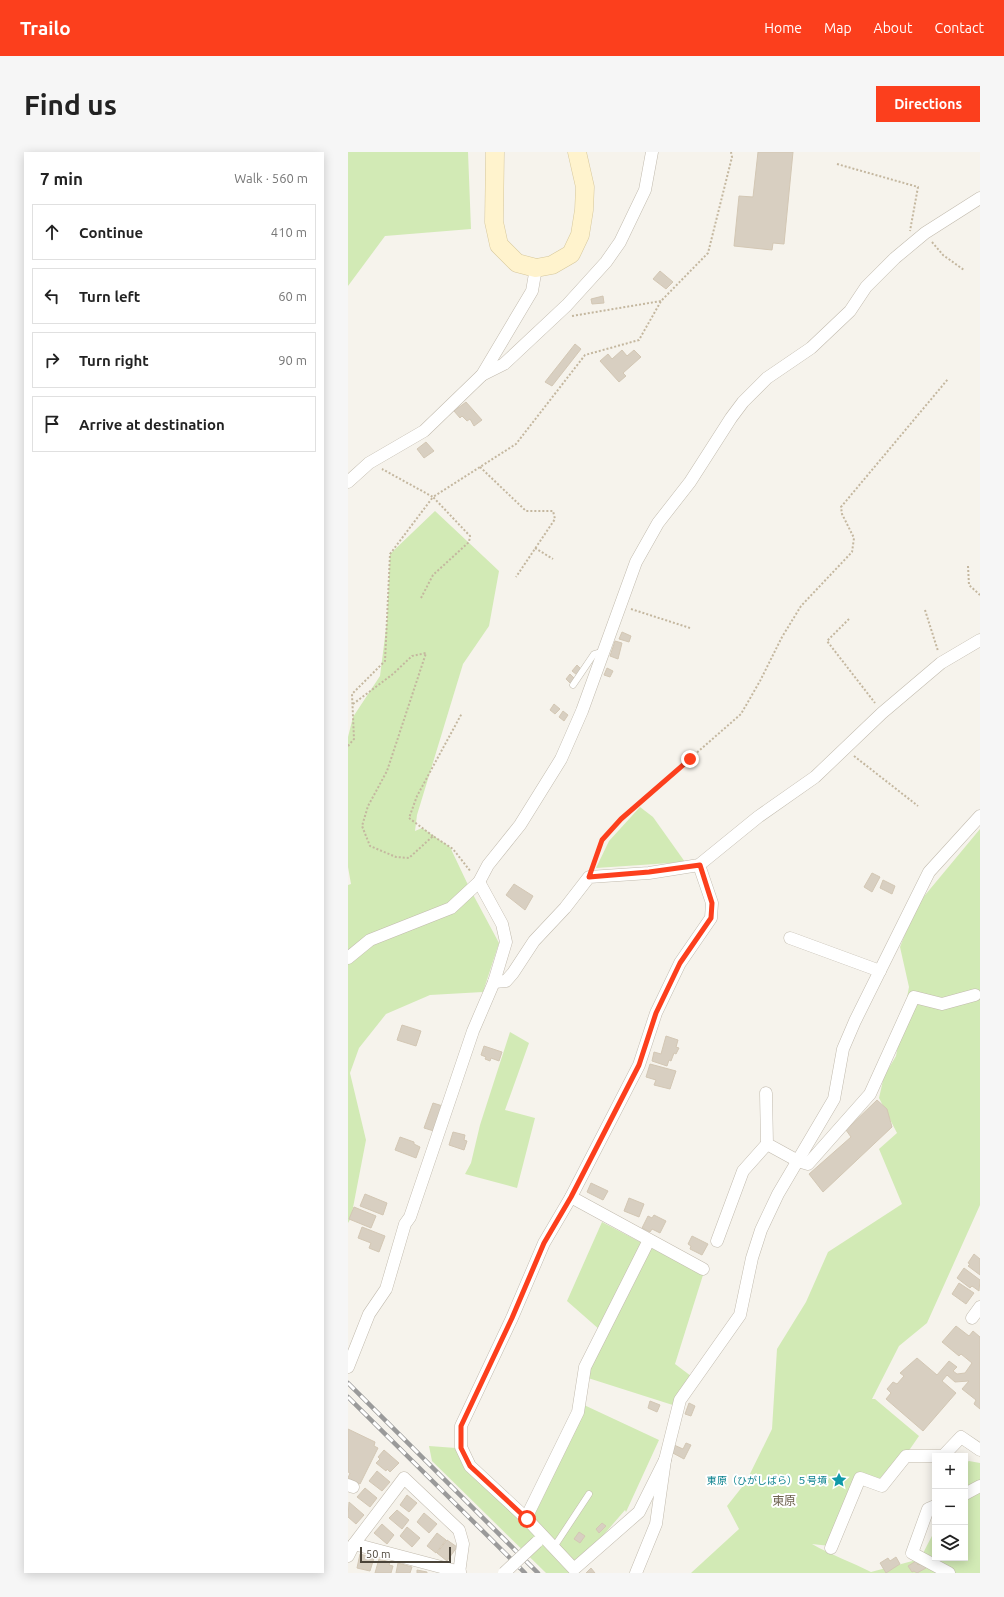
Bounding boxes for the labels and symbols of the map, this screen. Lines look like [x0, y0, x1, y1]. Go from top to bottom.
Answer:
route end [681, 750, 699, 768]
place icon: 東原（ひがしばら）５号墳 [830, 1471, 848, 1489]
place label: 東原（ひがしばら）５号墳 [707, 1475, 827, 1486]
district label: 東原 [772, 1494, 796, 1507]
route start [518, 1510, 536, 1528]
scale bar [360, 1545, 451, 1564]

